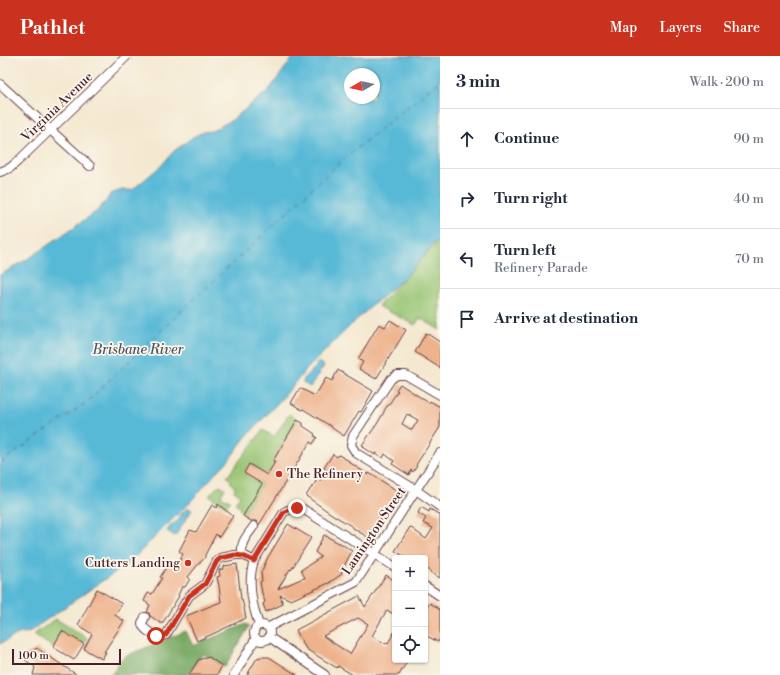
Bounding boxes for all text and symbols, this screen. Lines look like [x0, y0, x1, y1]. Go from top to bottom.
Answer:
text: Pathlet [20, 16, 85, 40]
text: Map [610, 19, 637, 37]
text: Layers [659, 19, 702, 37]
text: Share [724, 19, 760, 37]
street label: Virginia Avenue [17, 68, 97, 146]
north arrow [344, 68, 380, 104]
text: 3 min [456, 71, 500, 93]
text: Walk · 200 m [690, 74, 764, 90]
icon: ahead [456, 128, 478, 150]
text: Continue [494, 129, 559, 148]
text: 90 m [733, 131, 764, 147]
icon: right [456, 188, 478, 210]
text: Turn right [494, 189, 568, 208]
text: 40 m [734, 191, 764, 207]
text: Turn left [494, 241, 556, 260]
icon: left [456, 248, 478, 270]
text: 70 m [735, 251, 764, 267]
text: Refinery Parade [494, 260, 588, 276]
icon: arrive [456, 308, 478, 330]
text: Arrive at destination [494, 309, 638, 328]
water label: Brisbane River [91, 341, 185, 359]
place label: The Refinery [287, 466, 364, 482]
marker: The Refinery [274, 469, 284, 479]
street label: Lamington Street [339, 484, 410, 578]
route end [288, 499, 306, 517]
place label: Cutters Landing [85, 555, 180, 571]
map controls [392, 555, 428, 663]
button: + [392, 555, 428, 591]
marker: Cutters Landing [183, 558, 193, 568]
button: − [392, 591, 428, 627]
route start [147, 627, 165, 645]
button: locate [392, 627, 428, 663]
scale bar [12, 647, 121, 666]
text: 100 m [18, 649, 49, 663]

